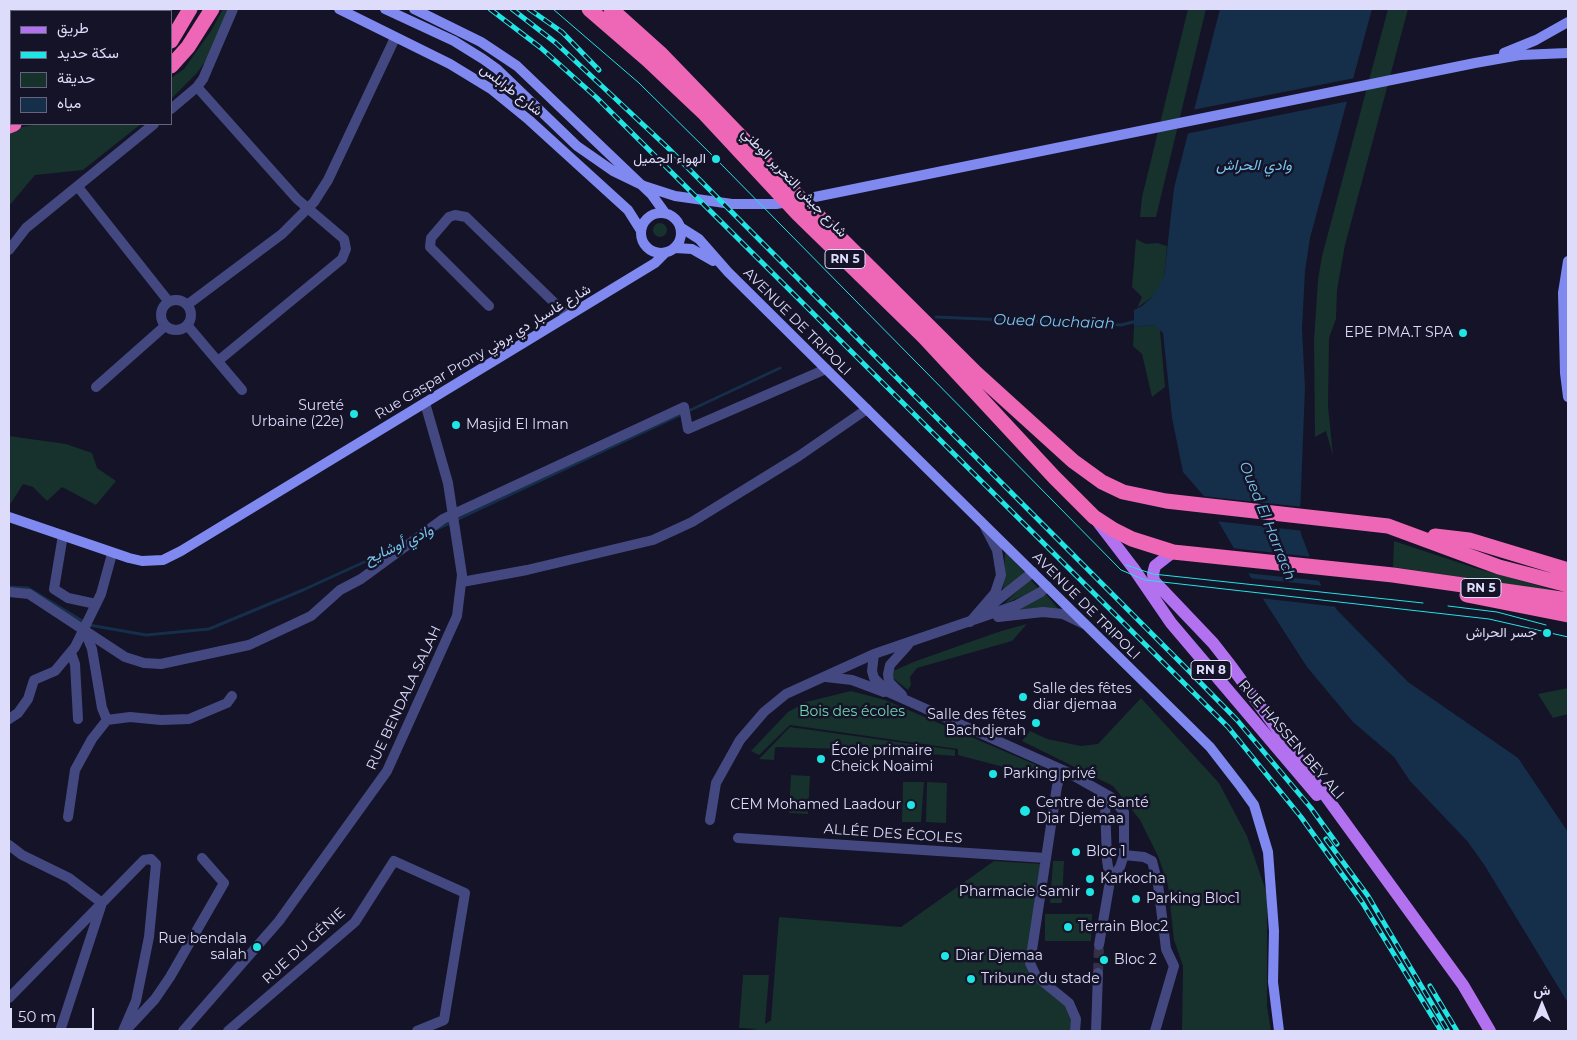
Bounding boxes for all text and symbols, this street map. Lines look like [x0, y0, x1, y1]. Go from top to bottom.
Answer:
legend [10, 10, 172, 125]
text: طريق [57, 18, 89, 37]
text: سكة حديد [57, 43, 119, 62]
street label: شارع طرابلس [476, 60, 546, 120]
text: حديقة [57, 68, 95, 87]
text: مياه [57, 93, 81, 112]
street label: شارع جيش التحرير الوطني [738, 125, 850, 241]
place label: الهواء الجميل [633, 151, 706, 167]
marker: الهواء الجميل [710, 153, 722, 165]
water label: وادي الحراش [1216, 157, 1292, 175]
road number: RN 5 [825, 250, 865, 268]
street label: AVENUE DE TRIPOLI [740, 265, 854, 379]
street label: Rue Gaspar Prony شارع غاسبار دي بروني [372, 281, 594, 423]
water label: Oued Ouchaïah [993, 311, 1115, 333]
place label: EPE PMA.T SPA [1345, 325, 1453, 341]
marker: EPE PMA.T SPA [1457, 327, 1469, 339]
place label: Sureté Urbaine (22e) [251, 398, 344, 431]
marker: Sureté Urbaine (22e) [348, 408, 360, 420]
place label: Masjid El Iman [466, 417, 569, 433]
marker: Masjid El Iman [450, 419, 462, 431]
water label: Oued El Harrach [1235, 459, 1299, 583]
water label: وادي أوشايح [362, 521, 436, 569]
street label: AVENUE DE TRIPOLI [1029, 549, 1143, 663]
road number: RN 5 [1461, 578, 1501, 598]
street label: RUE BENDALA SALAH [363, 623, 445, 773]
place label: جسر الحراش [1466, 625, 1537, 641]
marker: جسر الحراش [1541, 627, 1553, 639]
road number: RN 8 [1191, 660, 1231, 680]
street label: RUE HASSEN BEY ALI [1235, 677, 1347, 803]
place label: Salle des fêtes diar djemaa [1033, 681, 1132, 714]
marker: Salle des fêtes diar djemaa [1017, 691, 1029, 703]
park label: Bois des écoles [799, 704, 905, 720]
place label: Salle des fêtes Bachdjerah [927, 707, 1026, 740]
marker: Salle des fêtes Bachdjerah [1030, 717, 1042, 729]
place label: École primaire Cheick Noaimi [831, 743, 933, 776]
marker: École primaire Cheick Noaimi [815, 753, 827, 765]
place label: Parking privé [1003, 766, 1096, 782]
marker: Parking privé [987, 768, 999, 780]
place label: Centre de Santé Diar Djemaa [1036, 795, 1149, 828]
place label: CEM Mohamed Laadour [730, 797, 901, 813]
marker: CEM Mohamed Laadour [905, 799, 917, 811]
marker: Centre de Santé Diar Djemaa [1018, 804, 1032, 818]
street label: ALLÉE DES ÉCOLES [823, 821, 963, 847]
place label: Bloc 1 [1086, 844, 1126, 860]
marker: Bloc 1 [1070, 846, 1082, 858]
place label: Karkocha [1100, 871, 1166, 887]
marker: Karkocha [1084, 873, 1096, 885]
place label: Pharmacie Samir [959, 884, 1080, 900]
marker: Pharmacie Samir [1084, 886, 1096, 898]
place label: Parking Bloc1 [1146, 891, 1240, 907]
marker: Parking Bloc1 [1130, 893, 1142, 905]
street label: RUE DU GÉNIE [259, 904, 349, 988]
place label: Terrain Bloc2 [1078, 919, 1168, 935]
marker: Terrain Bloc2 [1062, 921, 1074, 933]
place label: Rue bendala salah [158, 931, 247, 964]
marker: Rue bendala salah [251, 941, 263, 953]
place label: Diar Djemaa [955, 948, 1043, 964]
marker: Diar Djemaa [939, 950, 951, 962]
place label: Bloc 2 [1114, 952, 1157, 968]
marker: Bloc 2 [1098, 954, 1110, 966]
place label: Tribune du stade [981, 971, 1100, 987]
marker: Tribune du stade [965, 973, 977, 985]
north arrow [1517, 980, 1567, 1030]
text: ش [1534, 981, 1550, 999]
scale bar [12, 998, 96, 1030]
text: 50 m [18, 1007, 56, 1026]

